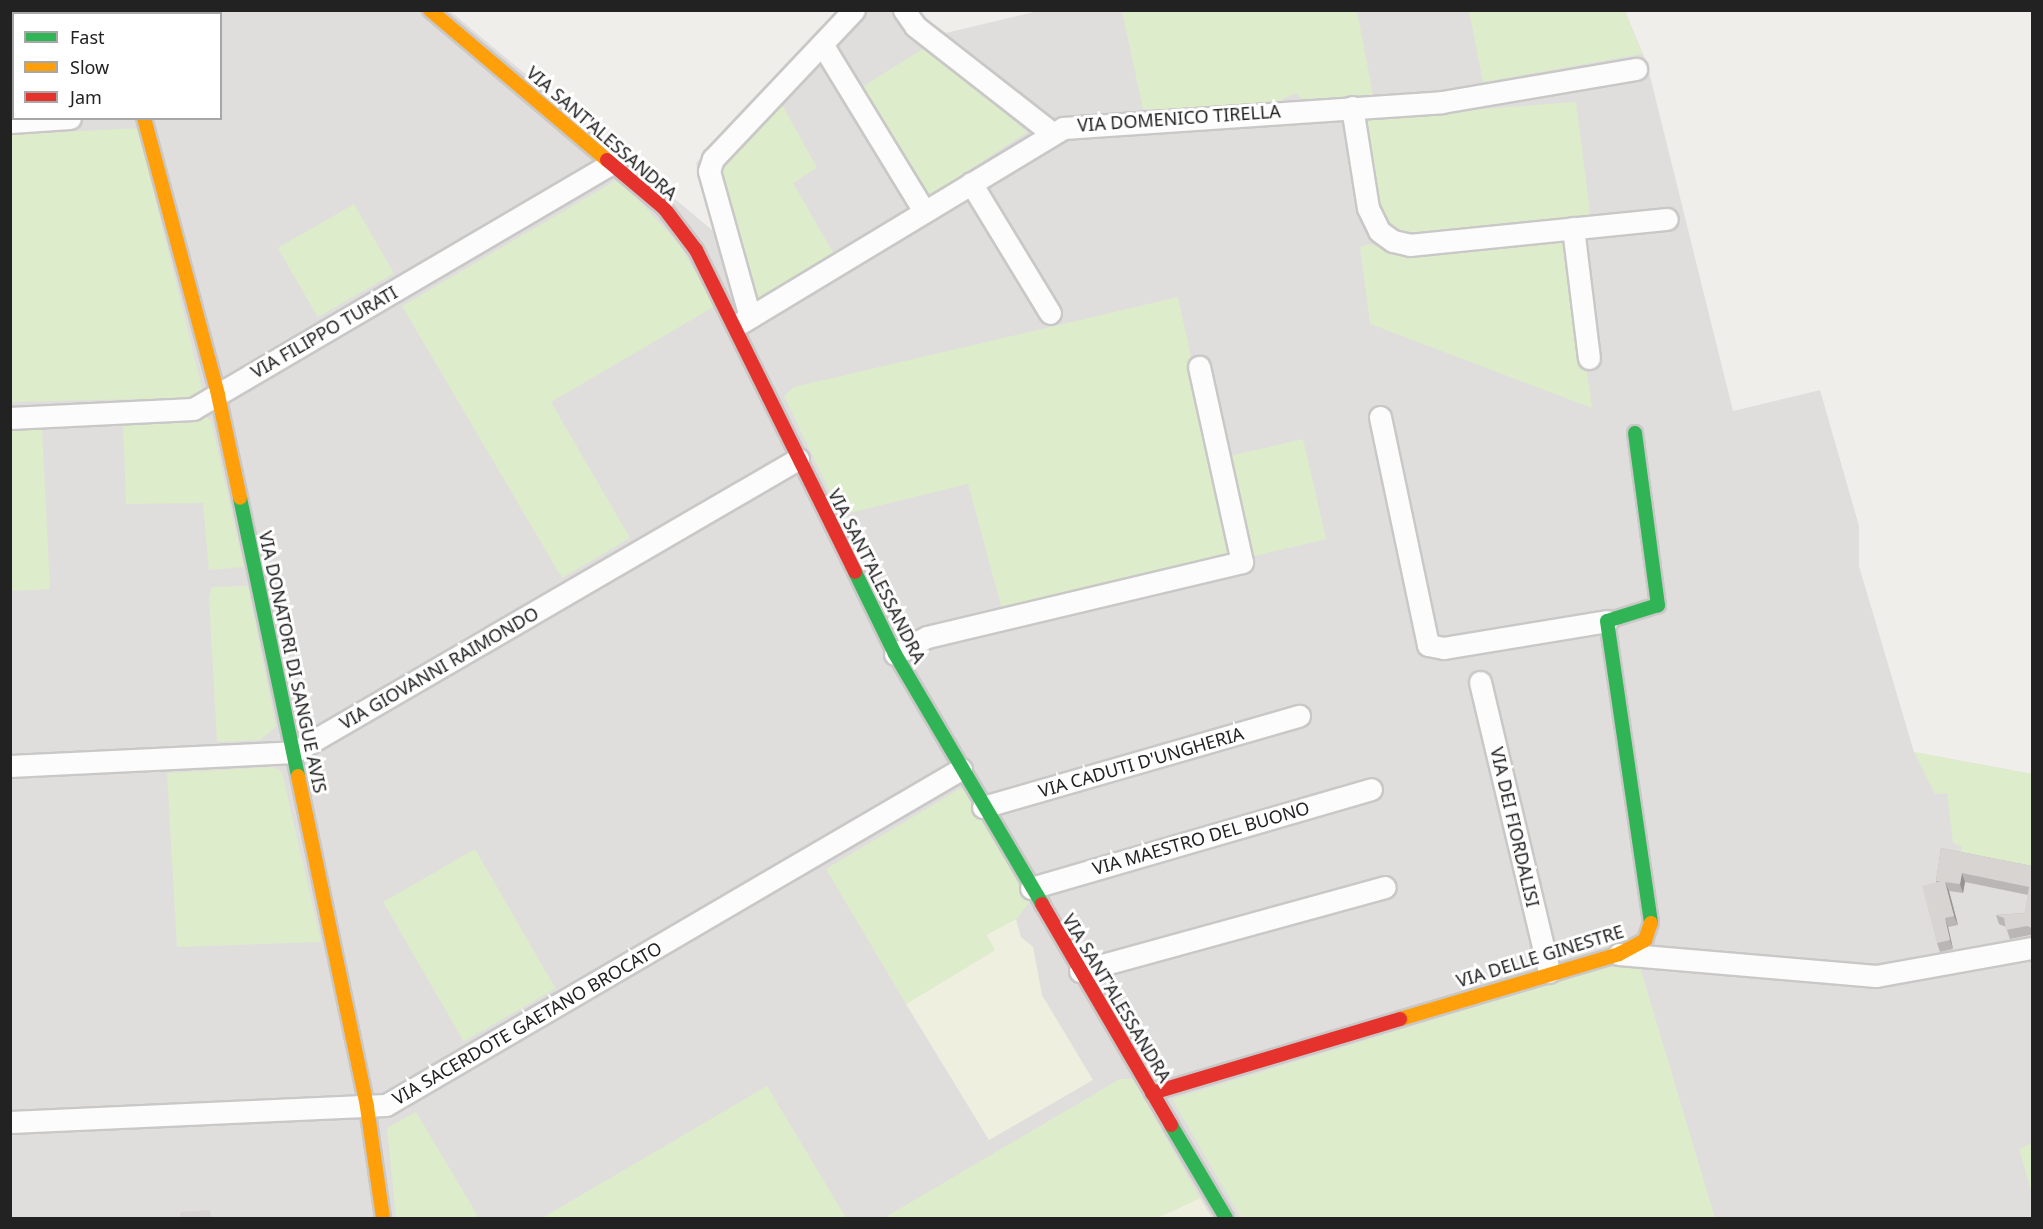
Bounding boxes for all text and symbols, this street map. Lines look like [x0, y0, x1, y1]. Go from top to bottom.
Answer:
legend [12, 12, 222, 120]
text: Fast [70, 25, 105, 49]
text: Slow [70, 55, 109, 79]
street label: VIA SANT'ALESSANDRA [522, 62, 682, 204]
text: Jam [70, 85, 102, 109]
street label: VIA DOMENICO TIRELLA [1077, 100, 1281, 136]
street label: VIA FILIPPO TURATI [247, 281, 401, 383]
street label: VIA SANT'ALESSANDRA [824, 485, 930, 667]
street label: VIA DONATORI DI SANGUE AVIS [255, 529, 331, 795]
street label: VIA GIOVANNI RAIMONDO [336, 602, 542, 734]
street label: VIA CADUTI D'UNGHERIA [1036, 722, 1246, 802]
street label: VIA DEI FIORDALISI [1486, 745, 1544, 909]
street label: VIA MAESTRO DEL BUONO [1090, 797, 1312, 879]
street label: VIA SANT'ALESSANDRA [1058, 910, 1176, 1086]
street label: VIA DELLE GINESTRE [1454, 920, 1626, 992]
street label: VIA SACERDOTE GAETANO BROCATO [388, 937, 666, 1109]

